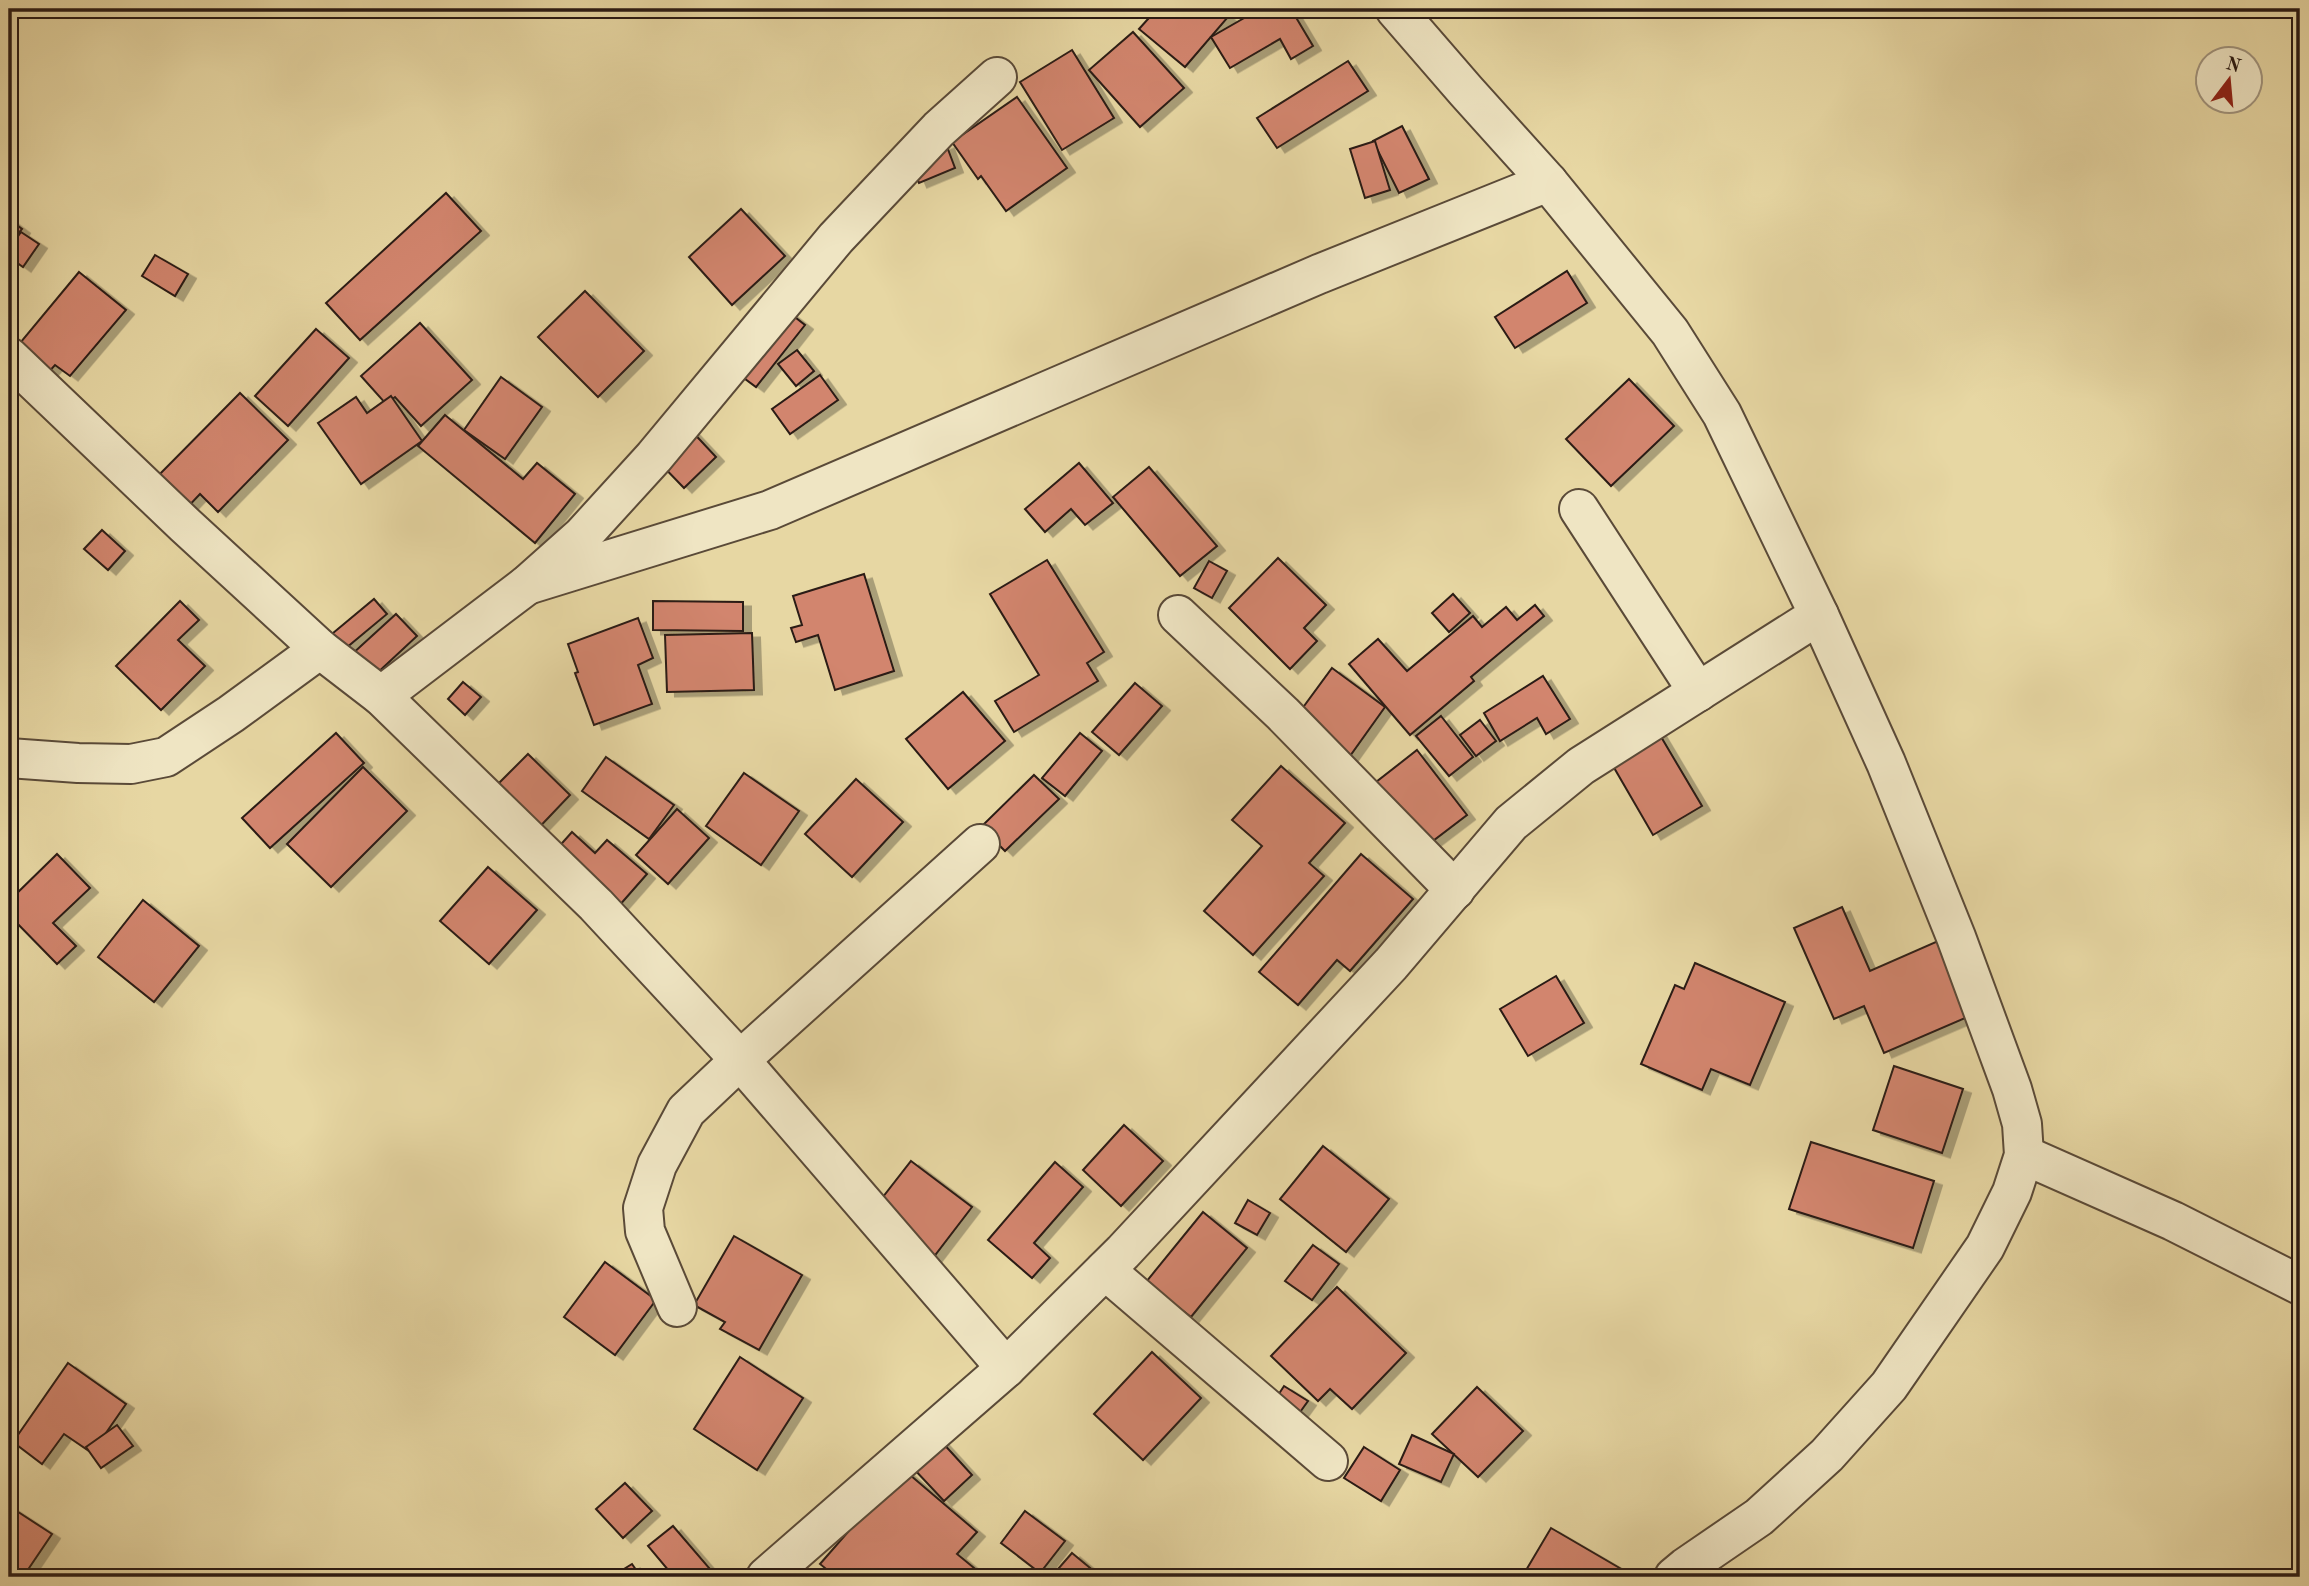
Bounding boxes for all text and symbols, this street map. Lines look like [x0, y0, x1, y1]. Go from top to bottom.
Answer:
north arrow [2194, 46, 2264, 116]
text: N [2223, 55, 2243, 77]

